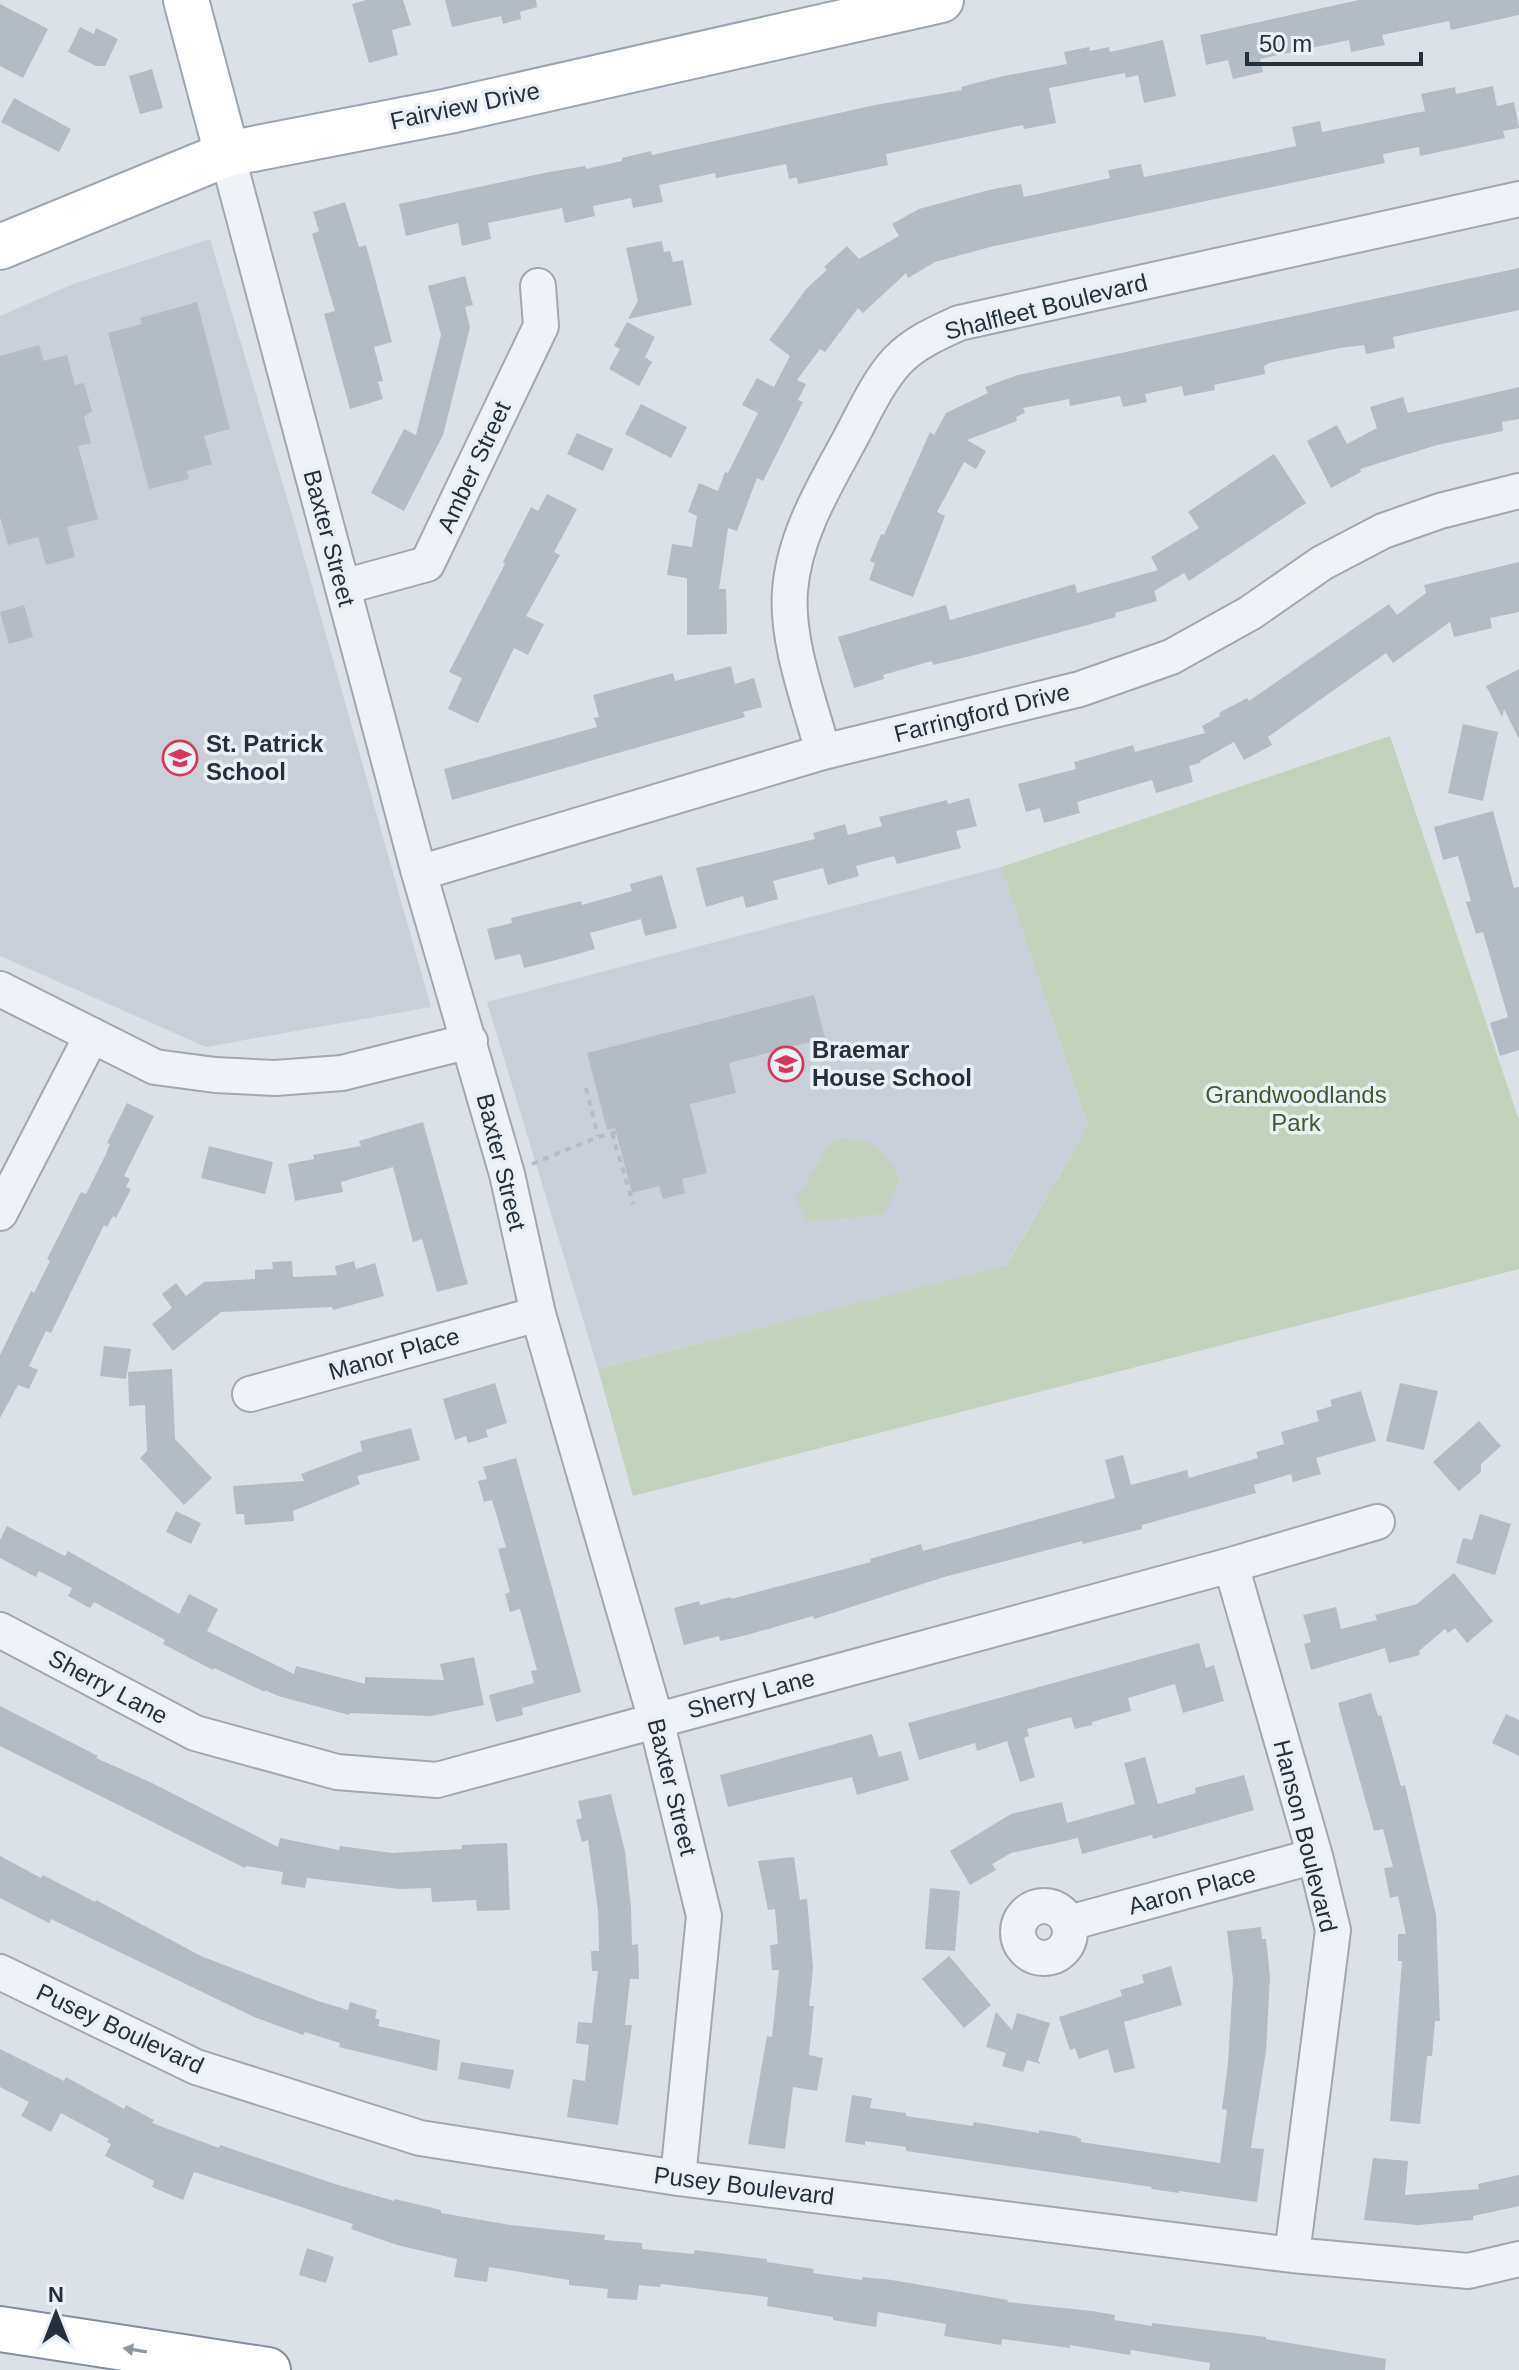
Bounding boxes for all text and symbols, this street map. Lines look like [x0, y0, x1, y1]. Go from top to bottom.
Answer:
scale bar [1247, 16, 1421, 66]
text: 50 m [1259, 30, 1312, 57]
street label: Fairview Drive [388, 77, 542, 135]
street label: Shalfleet Boulevard [942, 268, 1150, 345]
street label: Amber Street [431, 397, 516, 537]
street label: Baxter Street [298, 467, 361, 609]
street label: Farringford Drive [891, 678, 1072, 747]
place label: St. Patrick School [206, 730, 324, 785]
school or university icon: St. Patrick School [161, 739, 199, 777]
place label: Braemar House School [812, 1036, 972, 1091]
school or university icon: Braemar House School [767, 1045, 805, 1083]
park label: Grandwoodlands Park [1205, 1081, 1387, 1136]
street label: Baxter Street [471, 1091, 532, 1233]
street label: Manor Place [325, 1322, 462, 1385]
street label: Sherry Lane [44, 1644, 172, 1729]
street label: Sherry Lane [684, 1664, 818, 1723]
street label: Baxter Street [642, 1716, 703, 1858]
street label: Hanson Boulevard [1269, 1737, 1342, 1935]
street label: Aaron Place [1125, 1860, 1259, 1919]
street label: Pusey Boulevard [32, 1978, 208, 2079]
street label: Pusey Boulevard [652, 2161, 836, 2210]
north arrow [16, 2274, 96, 2354]
text: N [48, 2282, 64, 2307]
one-way arrow [122, 2343, 147, 2356]

